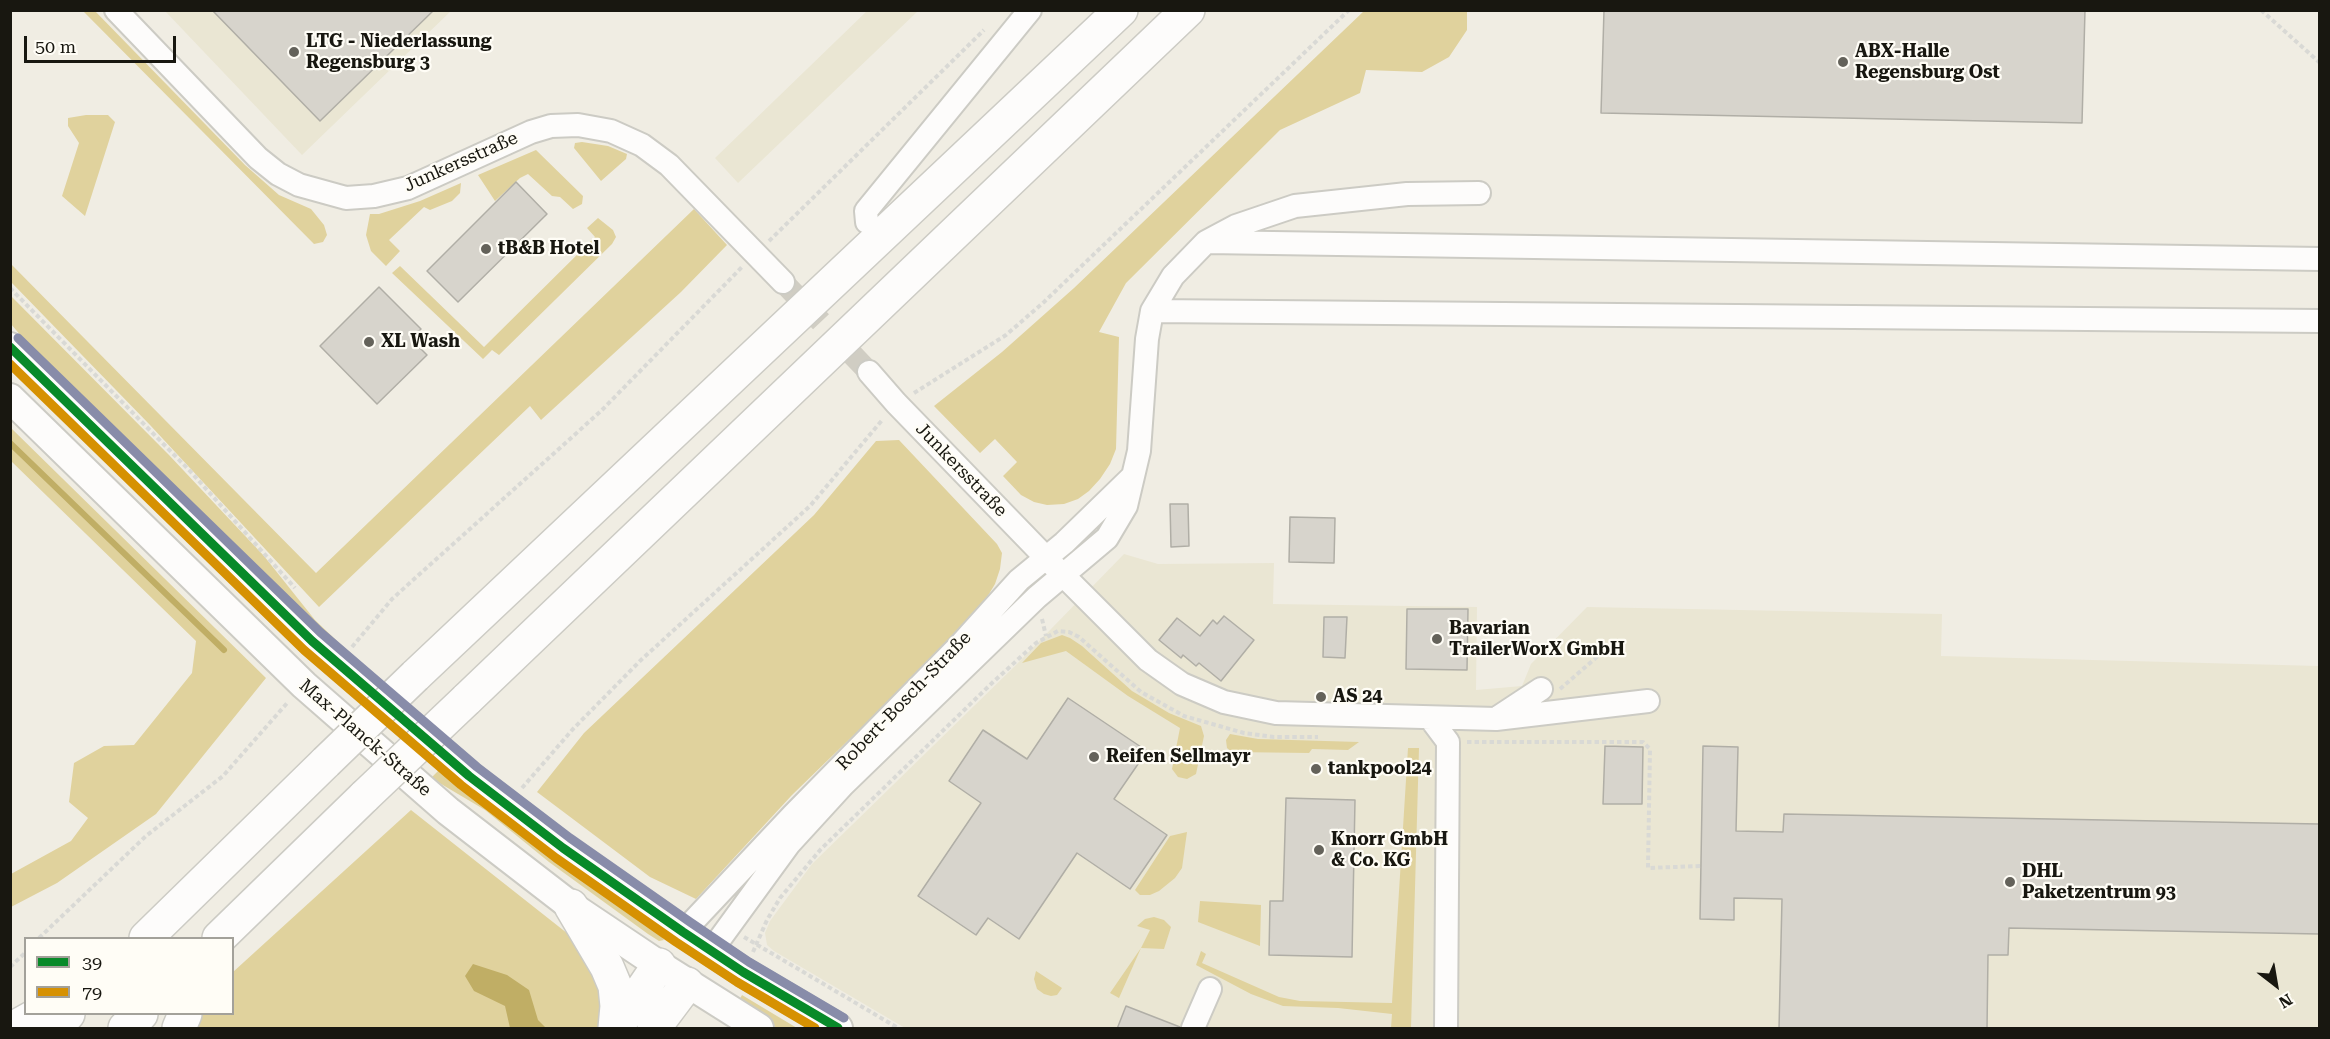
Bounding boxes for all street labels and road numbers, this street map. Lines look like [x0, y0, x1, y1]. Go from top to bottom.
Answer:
street label: Junkersstraße [401, 127, 521, 197]
street label: Junkersstraße [911, 418, 1011, 522]
street label: Robert-Bosch-Straße [832, 627, 976, 775]
street label: Max-Planck-Straße [295, 675, 435, 801]

